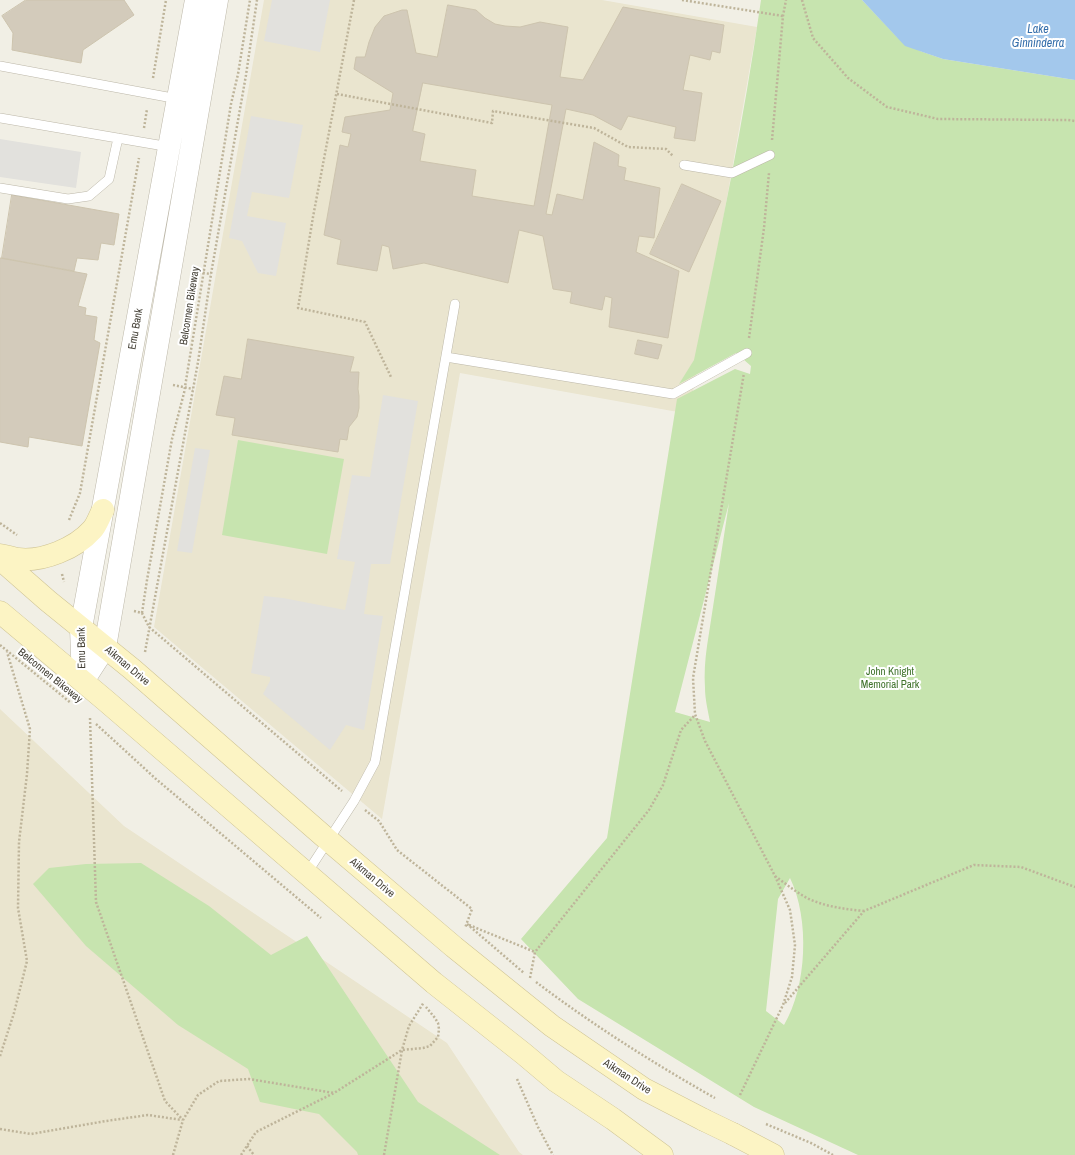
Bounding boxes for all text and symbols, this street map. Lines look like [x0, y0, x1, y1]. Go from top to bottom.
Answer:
water label: Lake Ginninderra [1012, 23, 1064, 51]
street label: Belconnen Bikeway [177, 266, 203, 346]
street label: Emu Bank [126, 307, 146, 351]
street label: Emu Bank [75, 627, 89, 669]
street label: Aikman Drive [102, 643, 152, 689]
street label: Belconnen Bikeway [15, 646, 85, 706]
park label: John Knight Memorial Park [861, 665, 919, 691]
street label: Aikman Drive [347, 855, 397, 901]
street label: Aikman Drive [600, 1057, 654, 1097]

